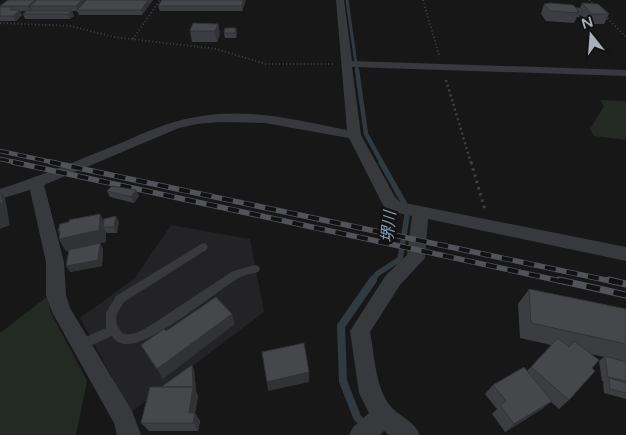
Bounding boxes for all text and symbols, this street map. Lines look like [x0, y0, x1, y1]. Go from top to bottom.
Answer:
north arrow [566, 10, 616, 60]
text: N [579, 13, 595, 33]
water label: 堺川 [378, 208, 401, 244]

